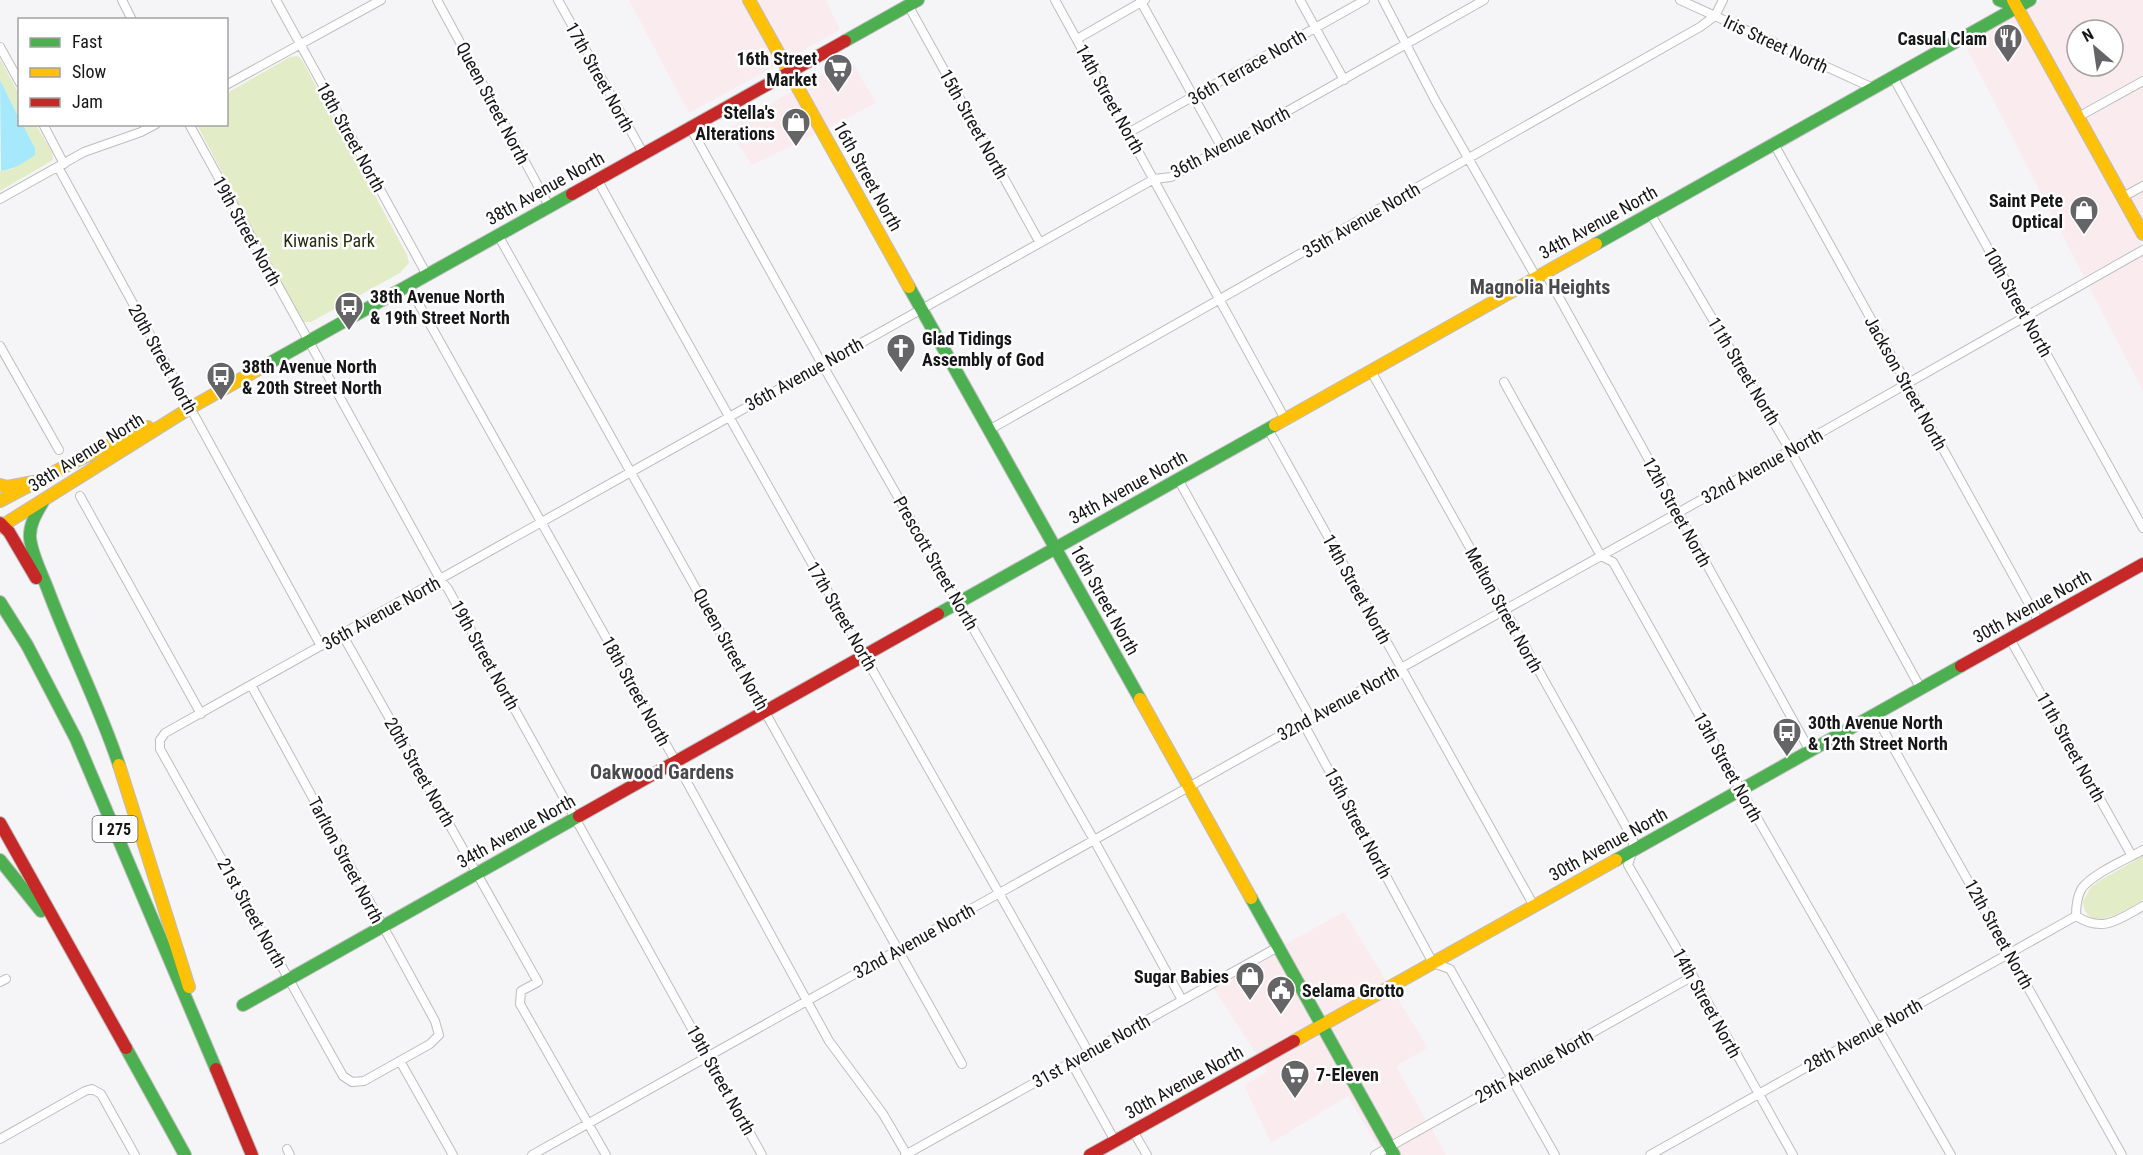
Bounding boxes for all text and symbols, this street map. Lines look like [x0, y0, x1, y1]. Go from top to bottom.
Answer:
street label: Iris Street North [1720, 11, 1832, 77]
legend [18, 18, 228, 126]
street label: 17th Street North [561, 18, 639, 136]
north arrow [2065, 18, 2125, 78]
restaurant icon: Casual Clam [1992, 22, 2024, 64]
street label: 36th Terrace North [1184, 25, 1310, 109]
text: N [2079, 25, 2097, 46]
place label: Casual Clam [1897, 28, 1987, 49]
text: Fast [72, 31, 103, 52]
street label: Queen Street North [452, 38, 534, 168]
street label: 14th Street North [1071, 40, 1149, 158]
place label: 16th Street Market [737, 48, 817, 90]
supermarket icon: 16th Street Market [822, 52, 854, 94]
text: Slow [72, 61, 107, 82]
street label: 15th Street North [935, 65, 1013, 183]
street label: 18th Street North [312, 78, 390, 196]
text: Jam [72, 91, 103, 112]
place label: Stella's Alterations [695, 102, 775, 144]
street label: 36th Avenue North [1167, 102, 1293, 182]
shop icon: Stella's Alterations [780, 106, 812, 148]
street label: 16th Street North [829, 117, 907, 235]
street label: 38th Avenue North [482, 147, 608, 229]
street label: 19th Street North [208, 172, 286, 290]
street label: 35th Avenue North [1299, 178, 1423, 262]
street label: 34th Avenue North [1535, 181, 1661, 263]
place label: Saint Pete Optical [1989, 190, 2063, 232]
shop icon: Saint Pete Optical [2068, 194, 2100, 236]
park label: Kiwanis Park [283, 230, 375, 251]
street label: 10th Street North [1979, 243, 2057, 361]
district label: Magnolia Heights [1470, 275, 1610, 299]
place label: 38th Avenue North & 19th Street North [370, 286, 510, 328]
bus stop icon: 38th Avenue North & 19th Street North [333, 290, 365, 332]
street label: 20th Street North [124, 300, 202, 418]
street label: Jackson Street North [1860, 312, 1952, 454]
street label: 11th Street North [1703, 313, 1785, 429]
place label: Glad Tidings Assembly of God [922, 328, 1044, 370]
church icon: Glad Tidings Assembly of God [885, 332, 917, 374]
street label: 36th Avenue North [741, 333, 867, 415]
place label: 38th Avenue North & 20th Street North [242, 356, 382, 398]
bus stop icon: 38th Avenue North & 20th Street North [205, 360, 237, 402]
street label: 38th Avenue North [24, 408, 148, 496]
street label: 32nd Avenue North [1698, 424, 1826, 508]
street label: 34th Avenue North [1065, 446, 1191, 528]
street label: 12th Street North [1638, 453, 1716, 571]
street label: Prescott Street North [889, 493, 983, 633]
street label: 14th Street North [1318, 530, 1396, 648]
street label: 16th Street North [1066, 541, 1144, 659]
street label: Melton Street North [1461, 544, 1547, 676]
street label: 17th Street North [802, 558, 882, 674]
street label: 30th Avenue North [1969, 565, 2095, 647]
street label: 36th Avenue North [318, 572, 444, 654]
street label: Queen Street North [689, 585, 773, 713]
street label: 19th Street North [446, 596, 524, 714]
street label: 18th Street North [597, 632, 675, 750]
street label: 32nd Avenue North [1274, 661, 1402, 745]
street label: 11th Street North [2032, 688, 2110, 806]
street label: 13th Street North [1689, 708, 1767, 826]
place label: 30th Avenue North & 12th Street North [1808, 712, 1948, 754]
street label: 20th Street North [380, 714, 460, 830]
bus stop icon: 30th Avenue North & 12th Street North [1771, 716, 1803, 758]
district label: Oakwood Gardens [590, 760, 734, 784]
street label: 15th Street North [1320, 764, 1396, 882]
street label: 34th Avenue North [453, 790, 579, 872]
street label: Tarlton Street North [304, 793, 388, 927]
street label: 30th Avenue North [1545, 803, 1671, 885]
road number: I 275 [92, 816, 138, 842]
street label: 21st Street North [213, 855, 291, 971]
street label: 12th Street North [1960, 875, 2038, 993]
street label: 32nd Avenue North [850, 899, 978, 983]
street label: 14th Street North [1668, 944, 1746, 1062]
shop icon: Sugar Babies [1234, 960, 1266, 1002]
place label: Sugar Babies [1134, 966, 1229, 987]
public building icon: Selama Grotto [1265, 974, 1297, 1016]
place label: Selama Grotto [1302, 980, 1404, 1001]
street label: 28th Avenue North [1800, 994, 1926, 1076]
street label: 31st Avenue North [1028, 1010, 1154, 1092]
street label: 19th Street North [682, 1021, 760, 1139]
street label: 29th Avenue North [1471, 1025, 1597, 1107]
street label: 30th Avenue North [1121, 1041, 1247, 1123]
supermarket icon: 7-Eleven [1279, 1058, 1311, 1100]
place label: 7-Eleven [1316, 1064, 1379, 1085]

